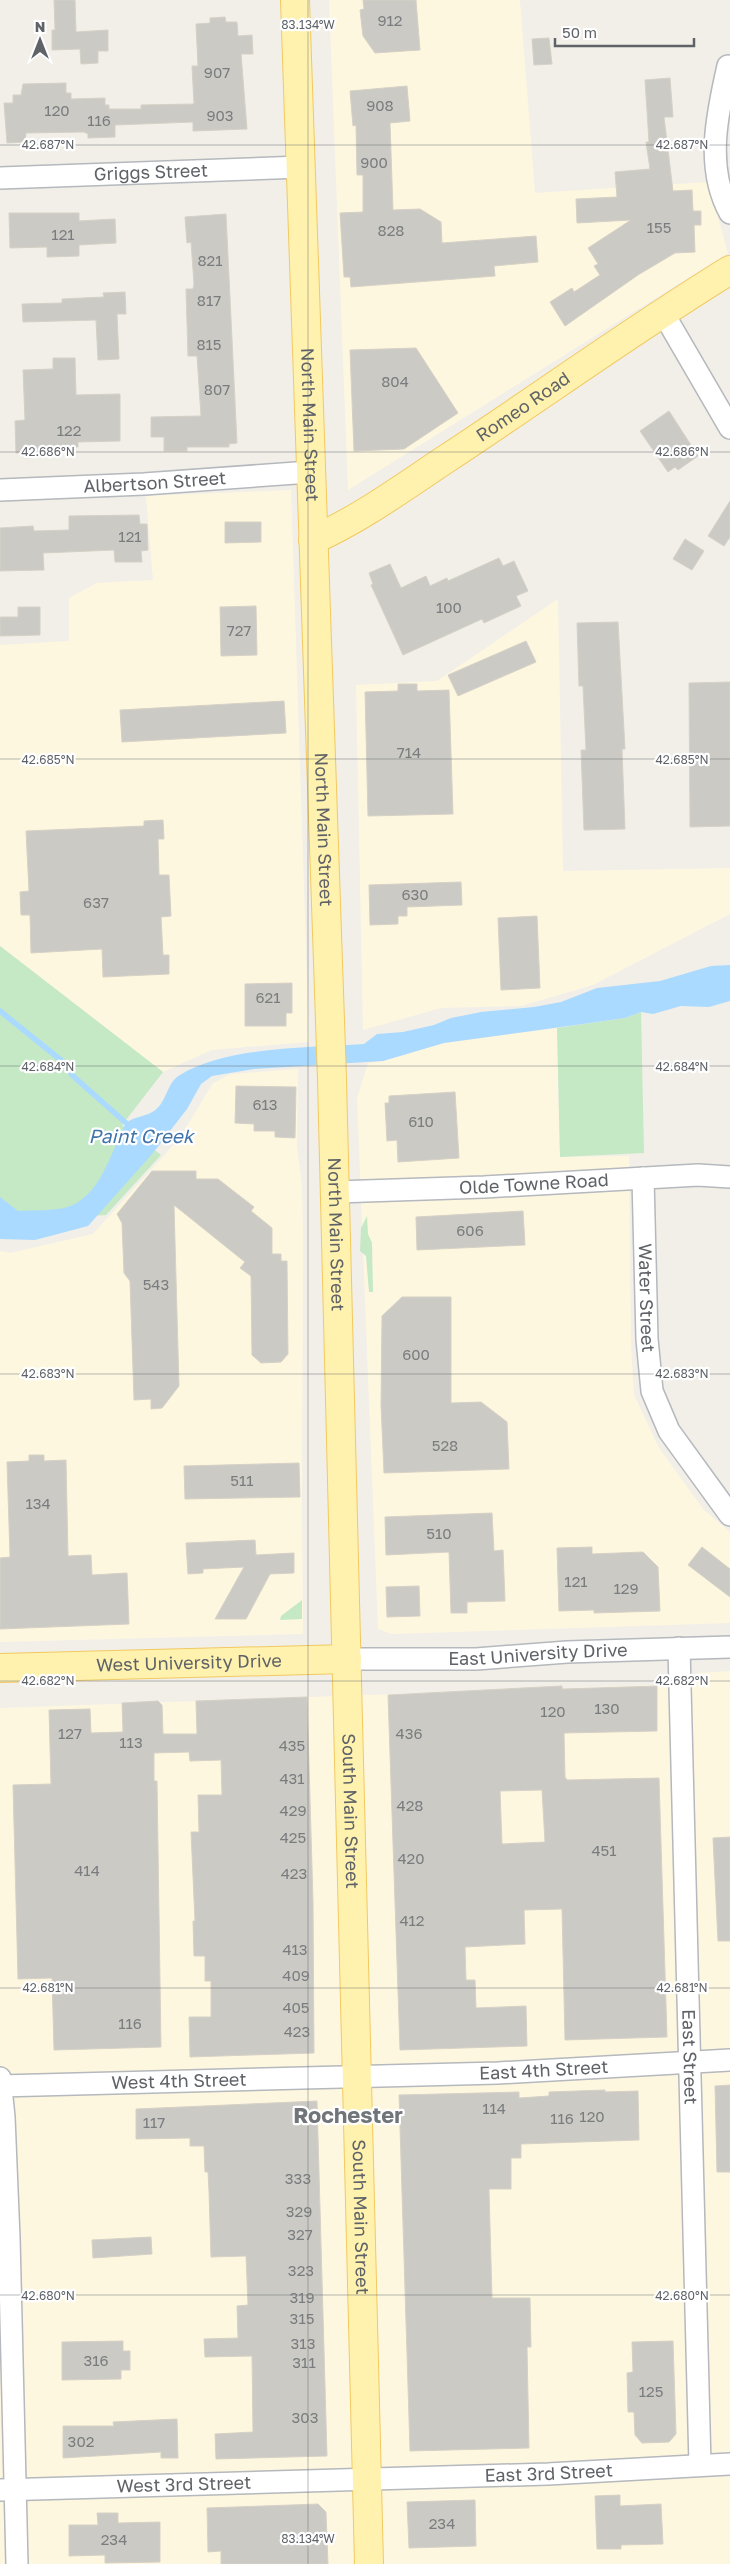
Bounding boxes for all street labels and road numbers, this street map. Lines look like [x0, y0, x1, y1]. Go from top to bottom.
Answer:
street label: Griggs Street [93, 158, 208, 185]
street label: North Main Street [297, 347, 324, 502]
street label: Romeo Road [472, 367, 574, 446]
street label: Albertson Street [83, 466, 227, 497]
street label: North Main Street [311, 752, 338, 907]
street label: North Main Street [324, 1157, 350, 1312]
street label: Olde Towne Road [459, 1168, 609, 1198]
street label: Water Street [635, 1243, 660, 1353]
street label: East University Drive [448, 1638, 628, 1669]
street label: West University Drive [96, 1649, 282, 1676]
street label: South Main Street [338, 1733, 364, 1889]
street label: East Street [678, 2009, 703, 2105]
street label: East 4th Street [479, 2055, 609, 2083]
street label: West 4th Street [111, 2068, 247, 2093]
street label: South Main Street [348, 2139, 374, 2295]
street label: East 3rd Street [484, 2458, 613, 2486]
street label: West 3rd Street [116, 2471, 251, 2497]

